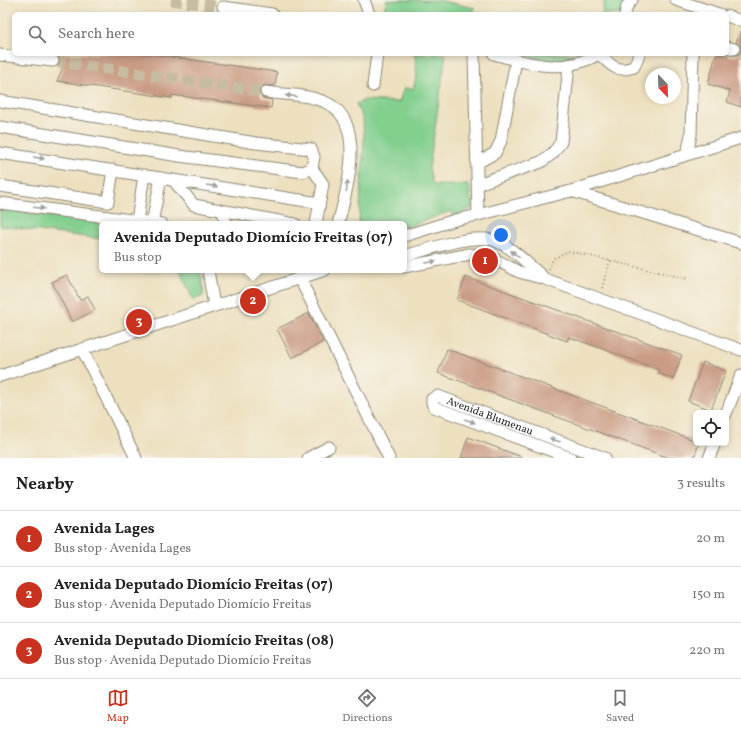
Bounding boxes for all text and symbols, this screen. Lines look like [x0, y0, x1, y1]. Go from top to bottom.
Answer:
search box [12, 12, 729, 56]
icon: search [26, 23, 48, 45]
text: Search here [58, 24, 135, 45]
north arrow [645, 68, 681, 104]
one-way arrow [285, 93, 297, 99]
one-way arrow [33, 156, 45, 162]
one-way arrow [344, 180, 350, 192]
one-way arrow [206, 183, 218, 189]
one-way arrow [33, 205, 45, 211]
popup [99, 221, 407, 273]
your location [491, 225, 511, 245]
text: Avenida Deputado Diomício Freitas (07) [114, 228, 392, 249]
pin: 1 [472, 246, 498, 276]
text: Bus stop [114, 249, 162, 267]
one-way arrow [510, 249, 521, 258]
one-way arrow [425, 259, 437, 265]
pin: 2 [240, 286, 266, 316]
pin: 3 [126, 307, 152, 337]
street label: Avenida Blumenau [444, 394, 535, 440]
map controls [693, 410, 729, 446]
button: locate [693, 410, 729, 446]
one-way arrow [465, 418, 477, 424]
one-way arrow [548, 436, 560, 442]
text: Nearby [16, 473, 74, 496]
text: 3 results [677, 475, 725, 493]
text: Avenida Lages [54, 519, 155, 540]
text: 1 [26, 530, 32, 548]
text: 20 m [696, 530, 725, 548]
text: Bus stop · Avenida Lages [54, 540, 191, 558]
text: Avenida Deputado Diomício Freitas (07) [54, 575, 333, 596]
text: 2 [26, 586, 32, 604]
text: 150 m [692, 586, 725, 604]
text: Bus stop · Avenida Deputado Diomício Freitas [54, 596, 311, 614]
text: Avenida Deputado Diomício Freitas (08) [54, 631, 334, 652]
text: 3 [26, 642, 32, 660]
text: 220 m [689, 642, 725, 660]
text: Bus stop · Avenida Deputado Diomício Freitas [54, 652, 311, 670]
tab: Map [107, 687, 129, 726]
tab: Directions [342, 687, 393, 726]
tab: Saved [606, 687, 634, 726]

